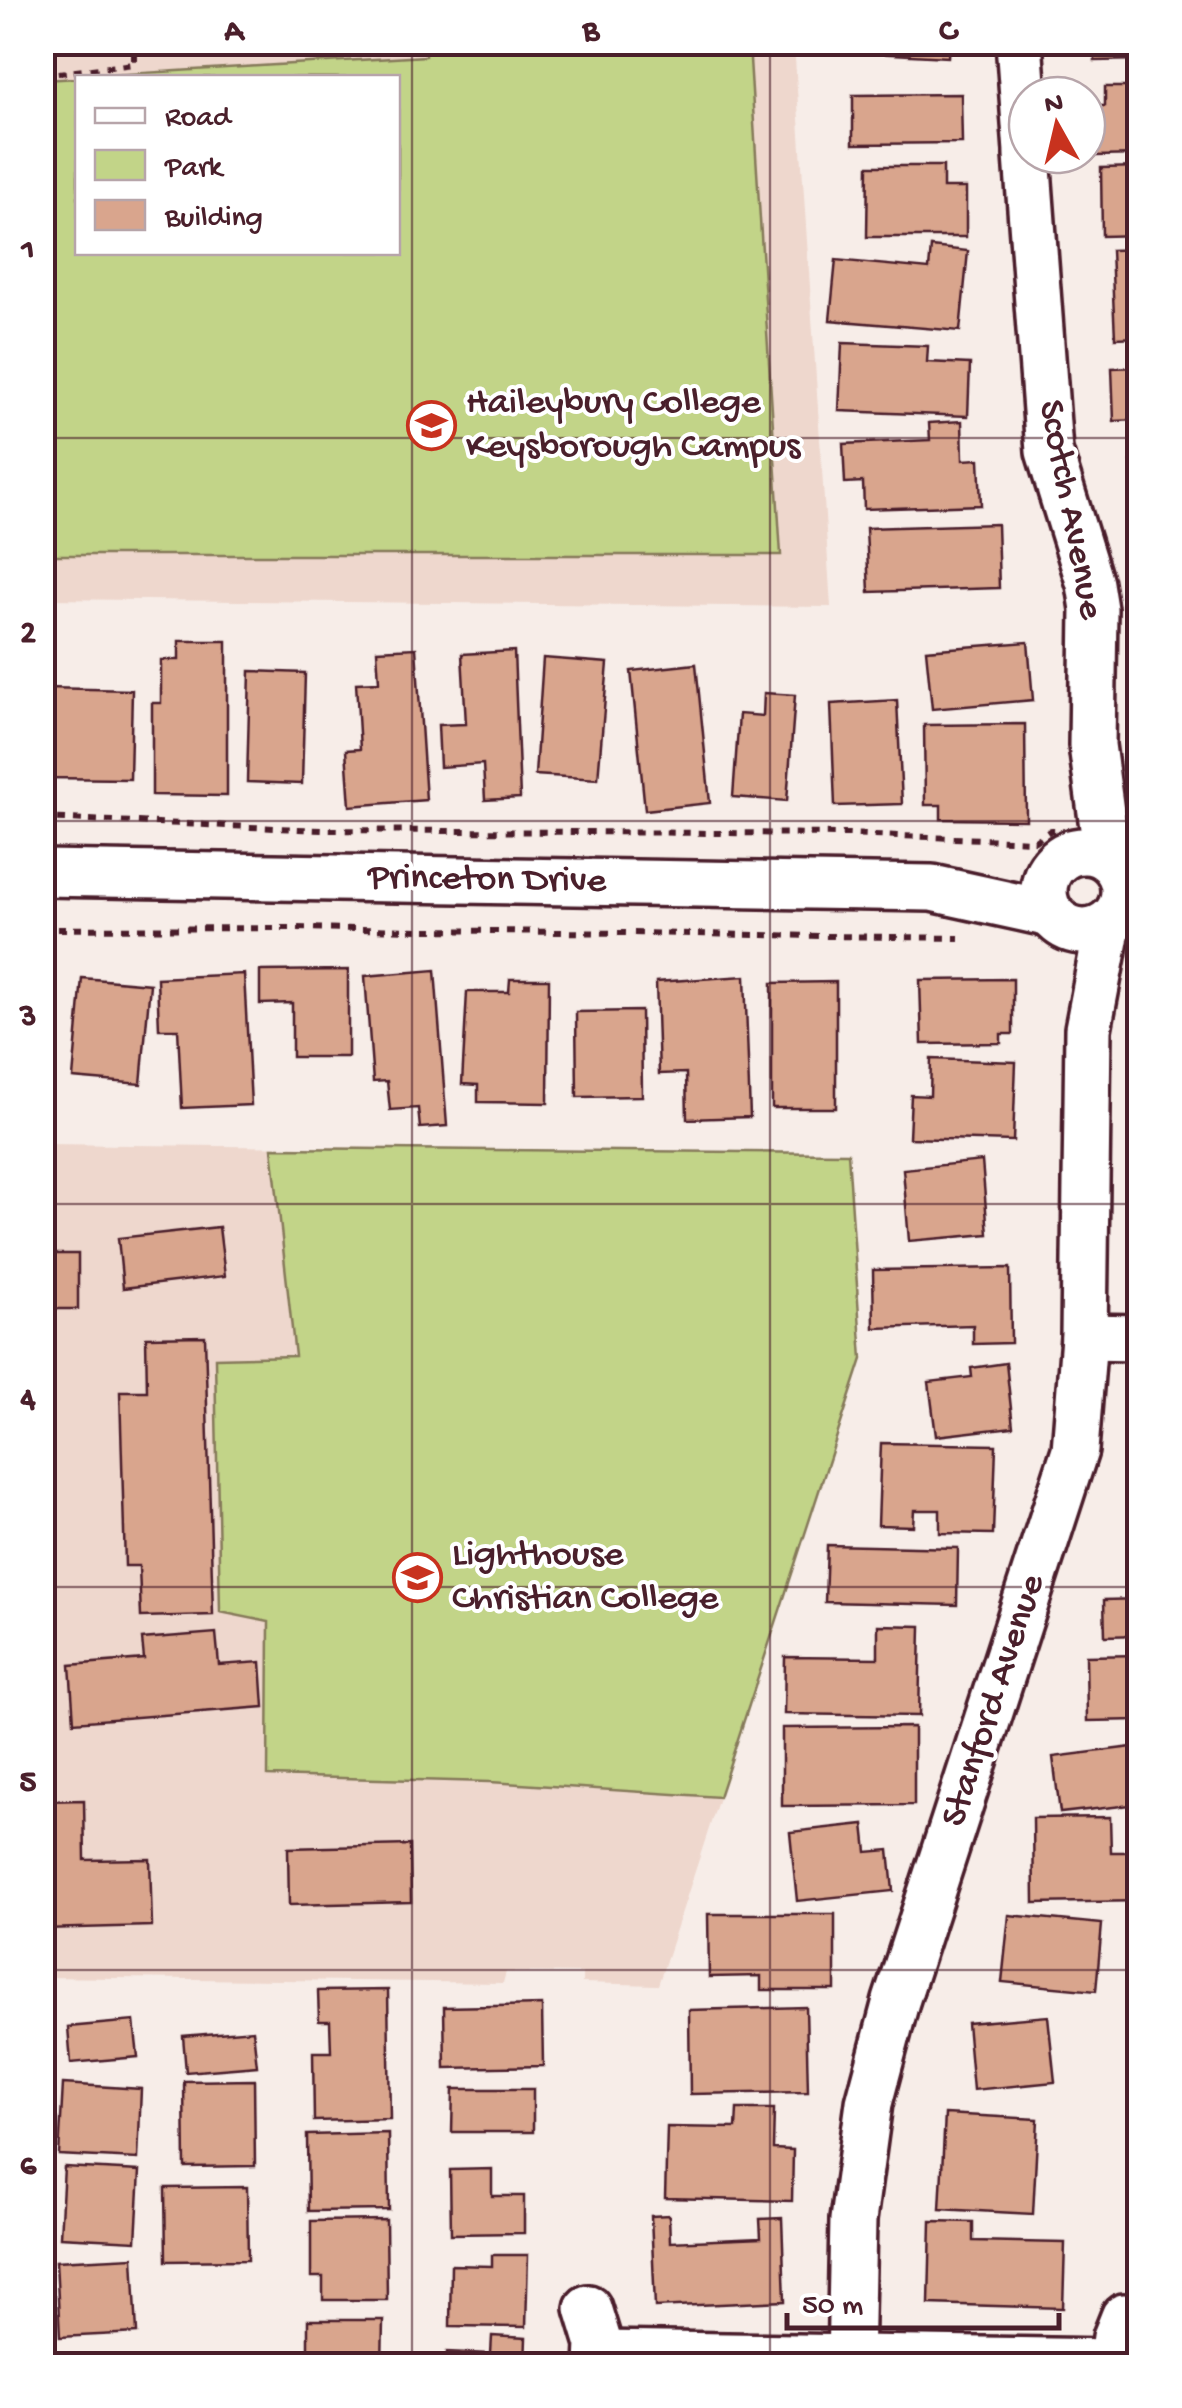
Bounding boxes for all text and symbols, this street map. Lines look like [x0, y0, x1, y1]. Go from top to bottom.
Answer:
text: A [224, 14, 246, 52]
text: B [582, 14, 601, 52]
text: C [939, 14, 959, 52]
legend [75, 75, 400, 255]
north arrow [1007, 75, 1107, 175]
text: N [1043, 87, 1065, 122]
text: Road [165, 102, 233, 137]
text: Park [164, 152, 225, 187]
text: Building [164, 202, 263, 237]
text: 1 [21, 233, 34, 271]
place label: Haileybury College Keysborough Campus [466, 382, 801, 470]
street label: Scotch Avenue [1026, 397, 1112, 624]
school or university icon: Haileybury College Keysborough Campus [405, 400, 457, 452]
text: 2 [20, 616, 36, 654]
street label: Princeton Drive [366, 857, 607, 905]
text: 3 [19, 999, 36, 1037]
text: 4 [19, 1382, 36, 1420]
place label: Lighthouse Christian College [452, 1534, 719, 1622]
school or university icon: Lighthouse Christian College [391, 1552, 443, 1604]
street label: Stanford Avenue [933, 1569, 1057, 1833]
text: 5 [20, 1765, 37, 1803]
text: 6 [20, 2148, 37, 2186]
scale bar [787, 2268, 1060, 2330]
text: 50 m [802, 2290, 863, 2325]

